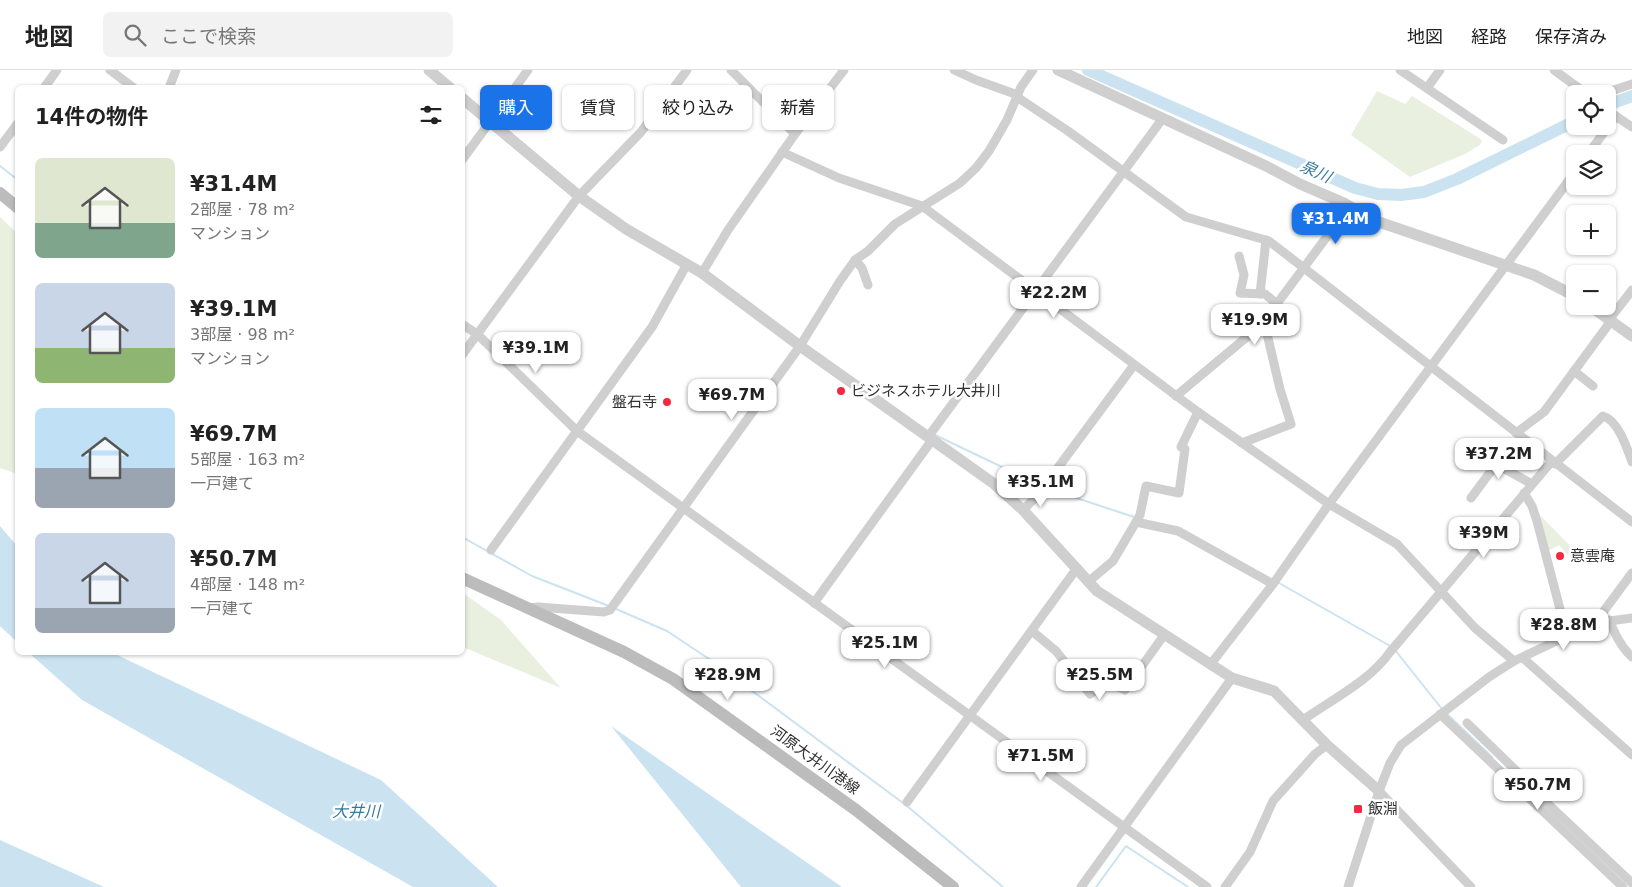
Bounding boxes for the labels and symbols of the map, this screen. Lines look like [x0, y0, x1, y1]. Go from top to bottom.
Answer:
water label: 泉川 [1297, 156, 1336, 187]
pin: ¥31.4M [1295, 202, 1377, 245]
pin: ¥22.2M [1013, 276, 1095, 319]
pin: ¥19.9M [1214, 304, 1296, 346]
pin: ¥39.1M [495, 332, 577, 374]
pin: ¥69.7M [691, 378, 773, 421]
place label: ビジネスホテル大井川 [851, 382, 1001, 400]
marker: ビジネスホテル大井川 [835, 385, 847, 397]
place label: 盤石寺 [612, 393, 657, 411]
marker: 盤石寺 [661, 396, 673, 408]
pin: ¥37.2M [1458, 438, 1540, 480]
pin: ¥35.1M [1000, 466, 1082, 508]
pin: ¥39M [1454, 516, 1514, 559]
place label: 意雲庵 [1570, 547, 1615, 565]
marker: 意雲庵 [1554, 550, 1566, 562]
pin: ¥28.8M [1523, 608, 1605, 651]
pin: ¥25.1M [844, 626, 926, 669]
pin: ¥28.9M [687, 658, 769, 701]
pin: ¥25.5M [1059, 658, 1141, 701]
street label: 河原大井川港線 [767, 722, 863, 798]
pin: ¥71.5M [1000, 740, 1082, 782]
pin: ¥50.7M [1497, 768, 1579, 811]
place label: 飯淵 [1368, 800, 1398, 818]
water label: 大井川 [332, 802, 382, 821]
marker: 飯淵 [1352, 803, 1364, 815]

